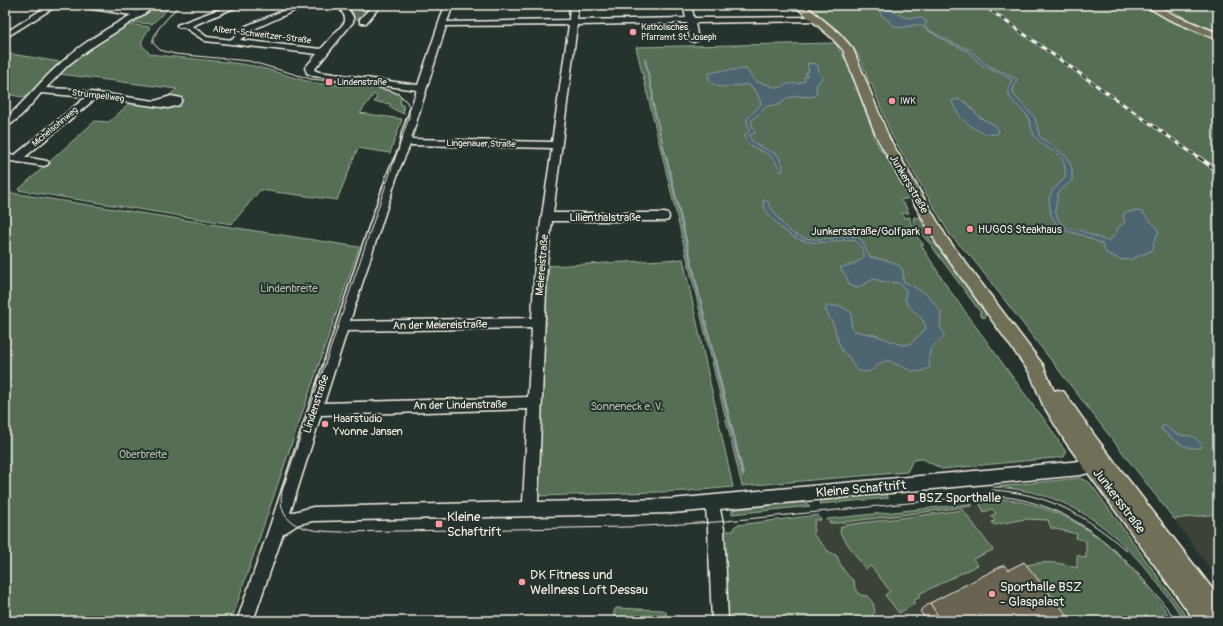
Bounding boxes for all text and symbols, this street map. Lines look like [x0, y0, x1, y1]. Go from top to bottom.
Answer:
place label: Katholisches Pfarramt St. Joseph [641, 22, 717, 43]
street label: Albert-Schweitzer-Straße [212, 24, 312, 47]
marker: Katholisches Pfarramt St. Joseph [628, 27, 638, 37]
marker: Lindenstraße [324, 77, 334, 87]
place label: Lindenstraße [337, 77, 387, 88]
street label: Strümpellweg [71, 87, 125, 105]
marker: IWK [887, 96, 897, 106]
place label: IWK [900, 96, 916, 107]
street label: Michelsohnweg [30, 104, 81, 149]
street label: Lingenauer Straße [446, 138, 516, 150]
street label: Junkersstraße [887, 152, 931, 216]
street label: Lilienthalstraße [569, 211, 641, 224]
place label: HUGOS Steakhaus [978, 223, 1062, 236]
marker: HUGOS Steakhaus [965, 224, 975, 234]
place label: Junkersstraße/Golfpark [811, 225, 920, 238]
marker: Junkersstraße/Golfpark [923, 226, 933, 236]
street label: Meiereistraße [533, 233, 551, 296]
park label: Lindenbreite [260, 282, 318, 295]
street label: An der Meiereistraße [393, 318, 488, 332]
street label: Lindenstraße [300, 373, 332, 435]
street label: An der Lindenstraße [413, 398, 508, 412]
park label: Sonneneck e. V. [590, 400, 664, 413]
place label: Haarstudio Yvonne Jansen [332, 412, 403, 438]
marker: Haarstudio Yvonne Jansen [320, 419, 330, 429]
park label: Oberbreite [119, 448, 168, 461]
street label: Junkersstraße [1089, 465, 1149, 537]
street label: Kleine Schaftrift [815, 477, 907, 501]
place label: BSZ Sporthalle [919, 490, 1002, 506]
marker: BSZ Sporthalle [906, 493, 916, 503]
place label: Kleine Schaftrift [447, 509, 502, 540]
marker: Kleine Schaftrift [434, 519, 444, 529]
place label: DK Fitness und Wellness Loft Dessau [530, 567, 648, 598]
marker: DK Fitness und Wellness Loft Dessau [517, 577, 527, 587]
place label: Sporthalle BSZ - Glaspalast [1000, 579, 1082, 610]
marker: Sporthalle BSZ - Glaspalast [987, 589, 997, 599]

